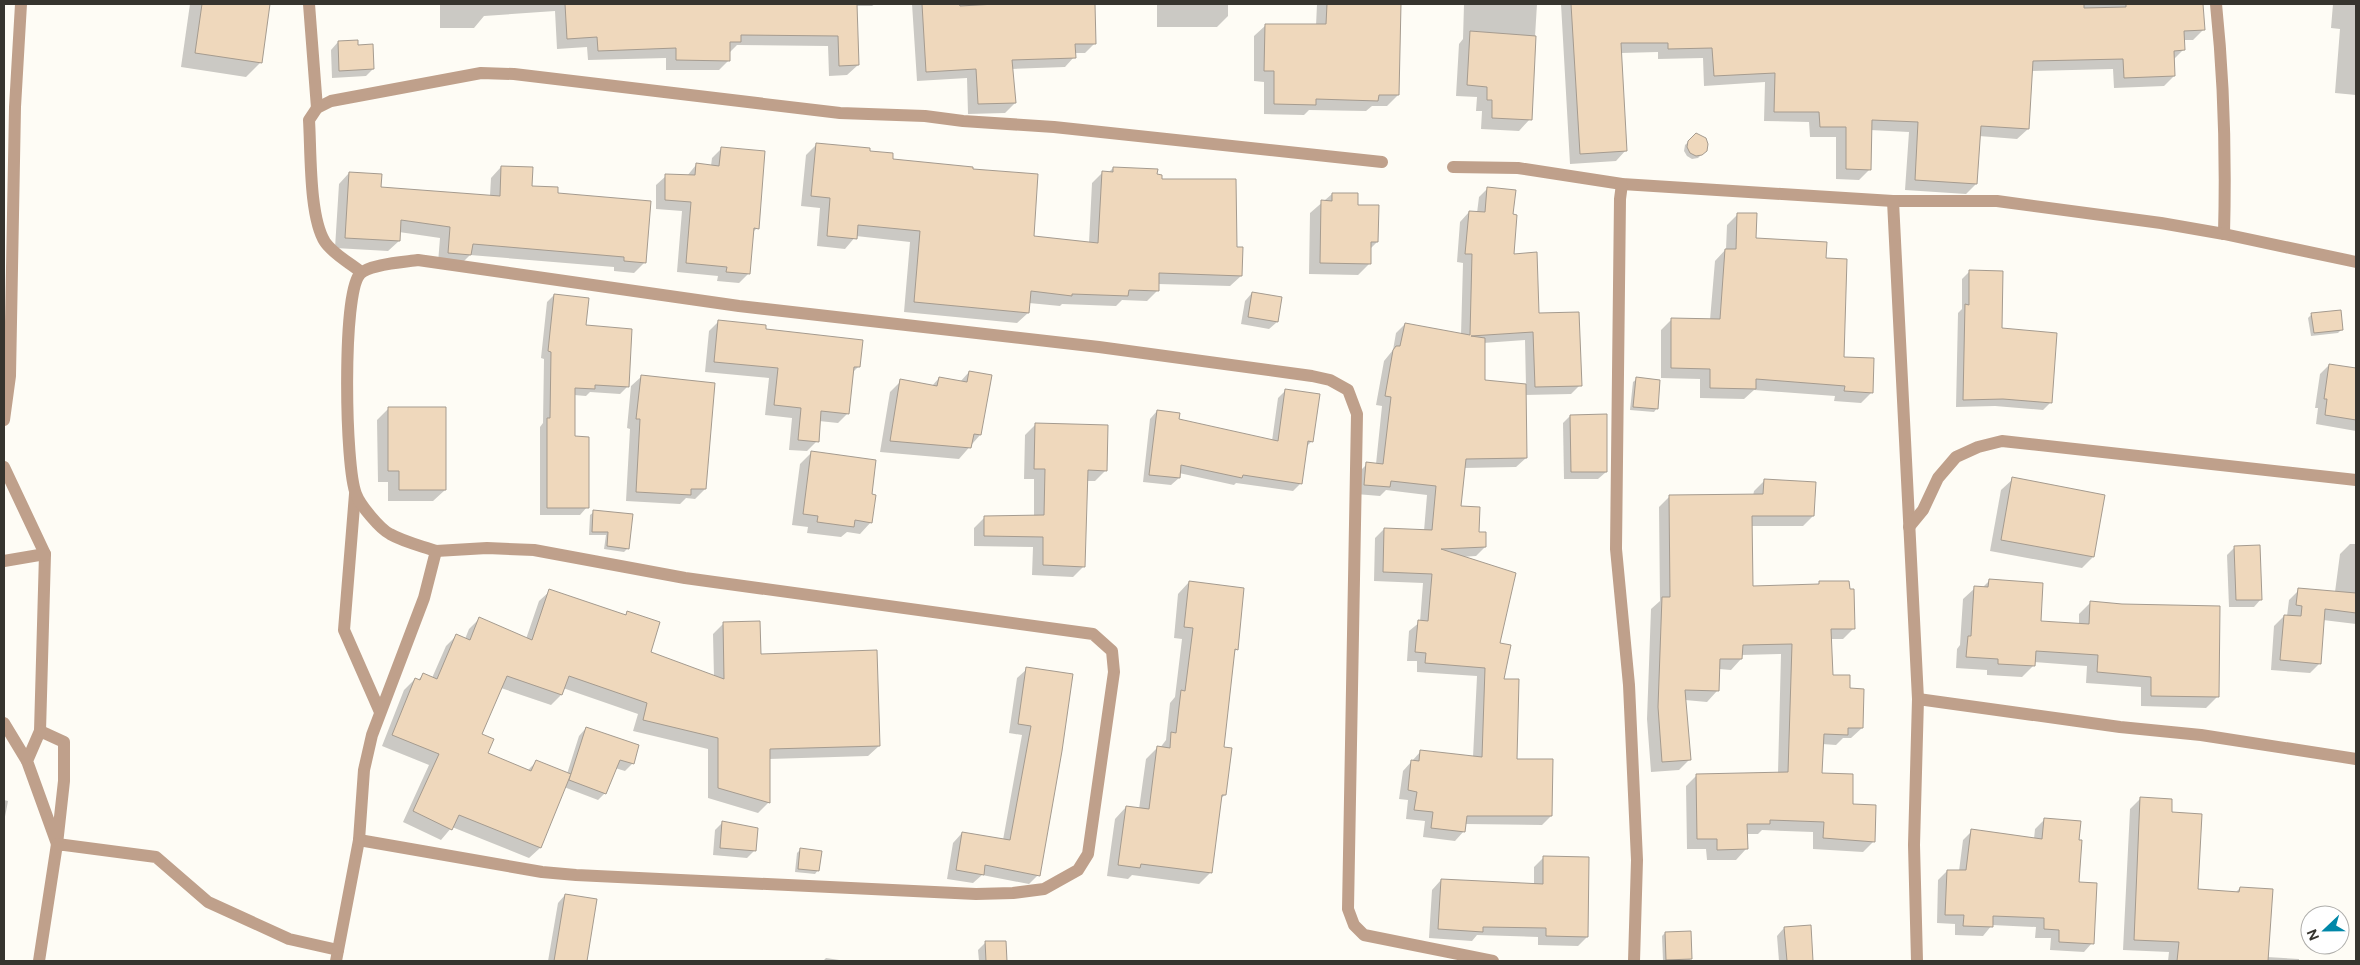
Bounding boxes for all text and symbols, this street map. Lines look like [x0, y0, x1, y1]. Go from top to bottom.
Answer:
north arrow [2300, 905, 2350, 955]
text: N [2304, 926, 2323, 943]

